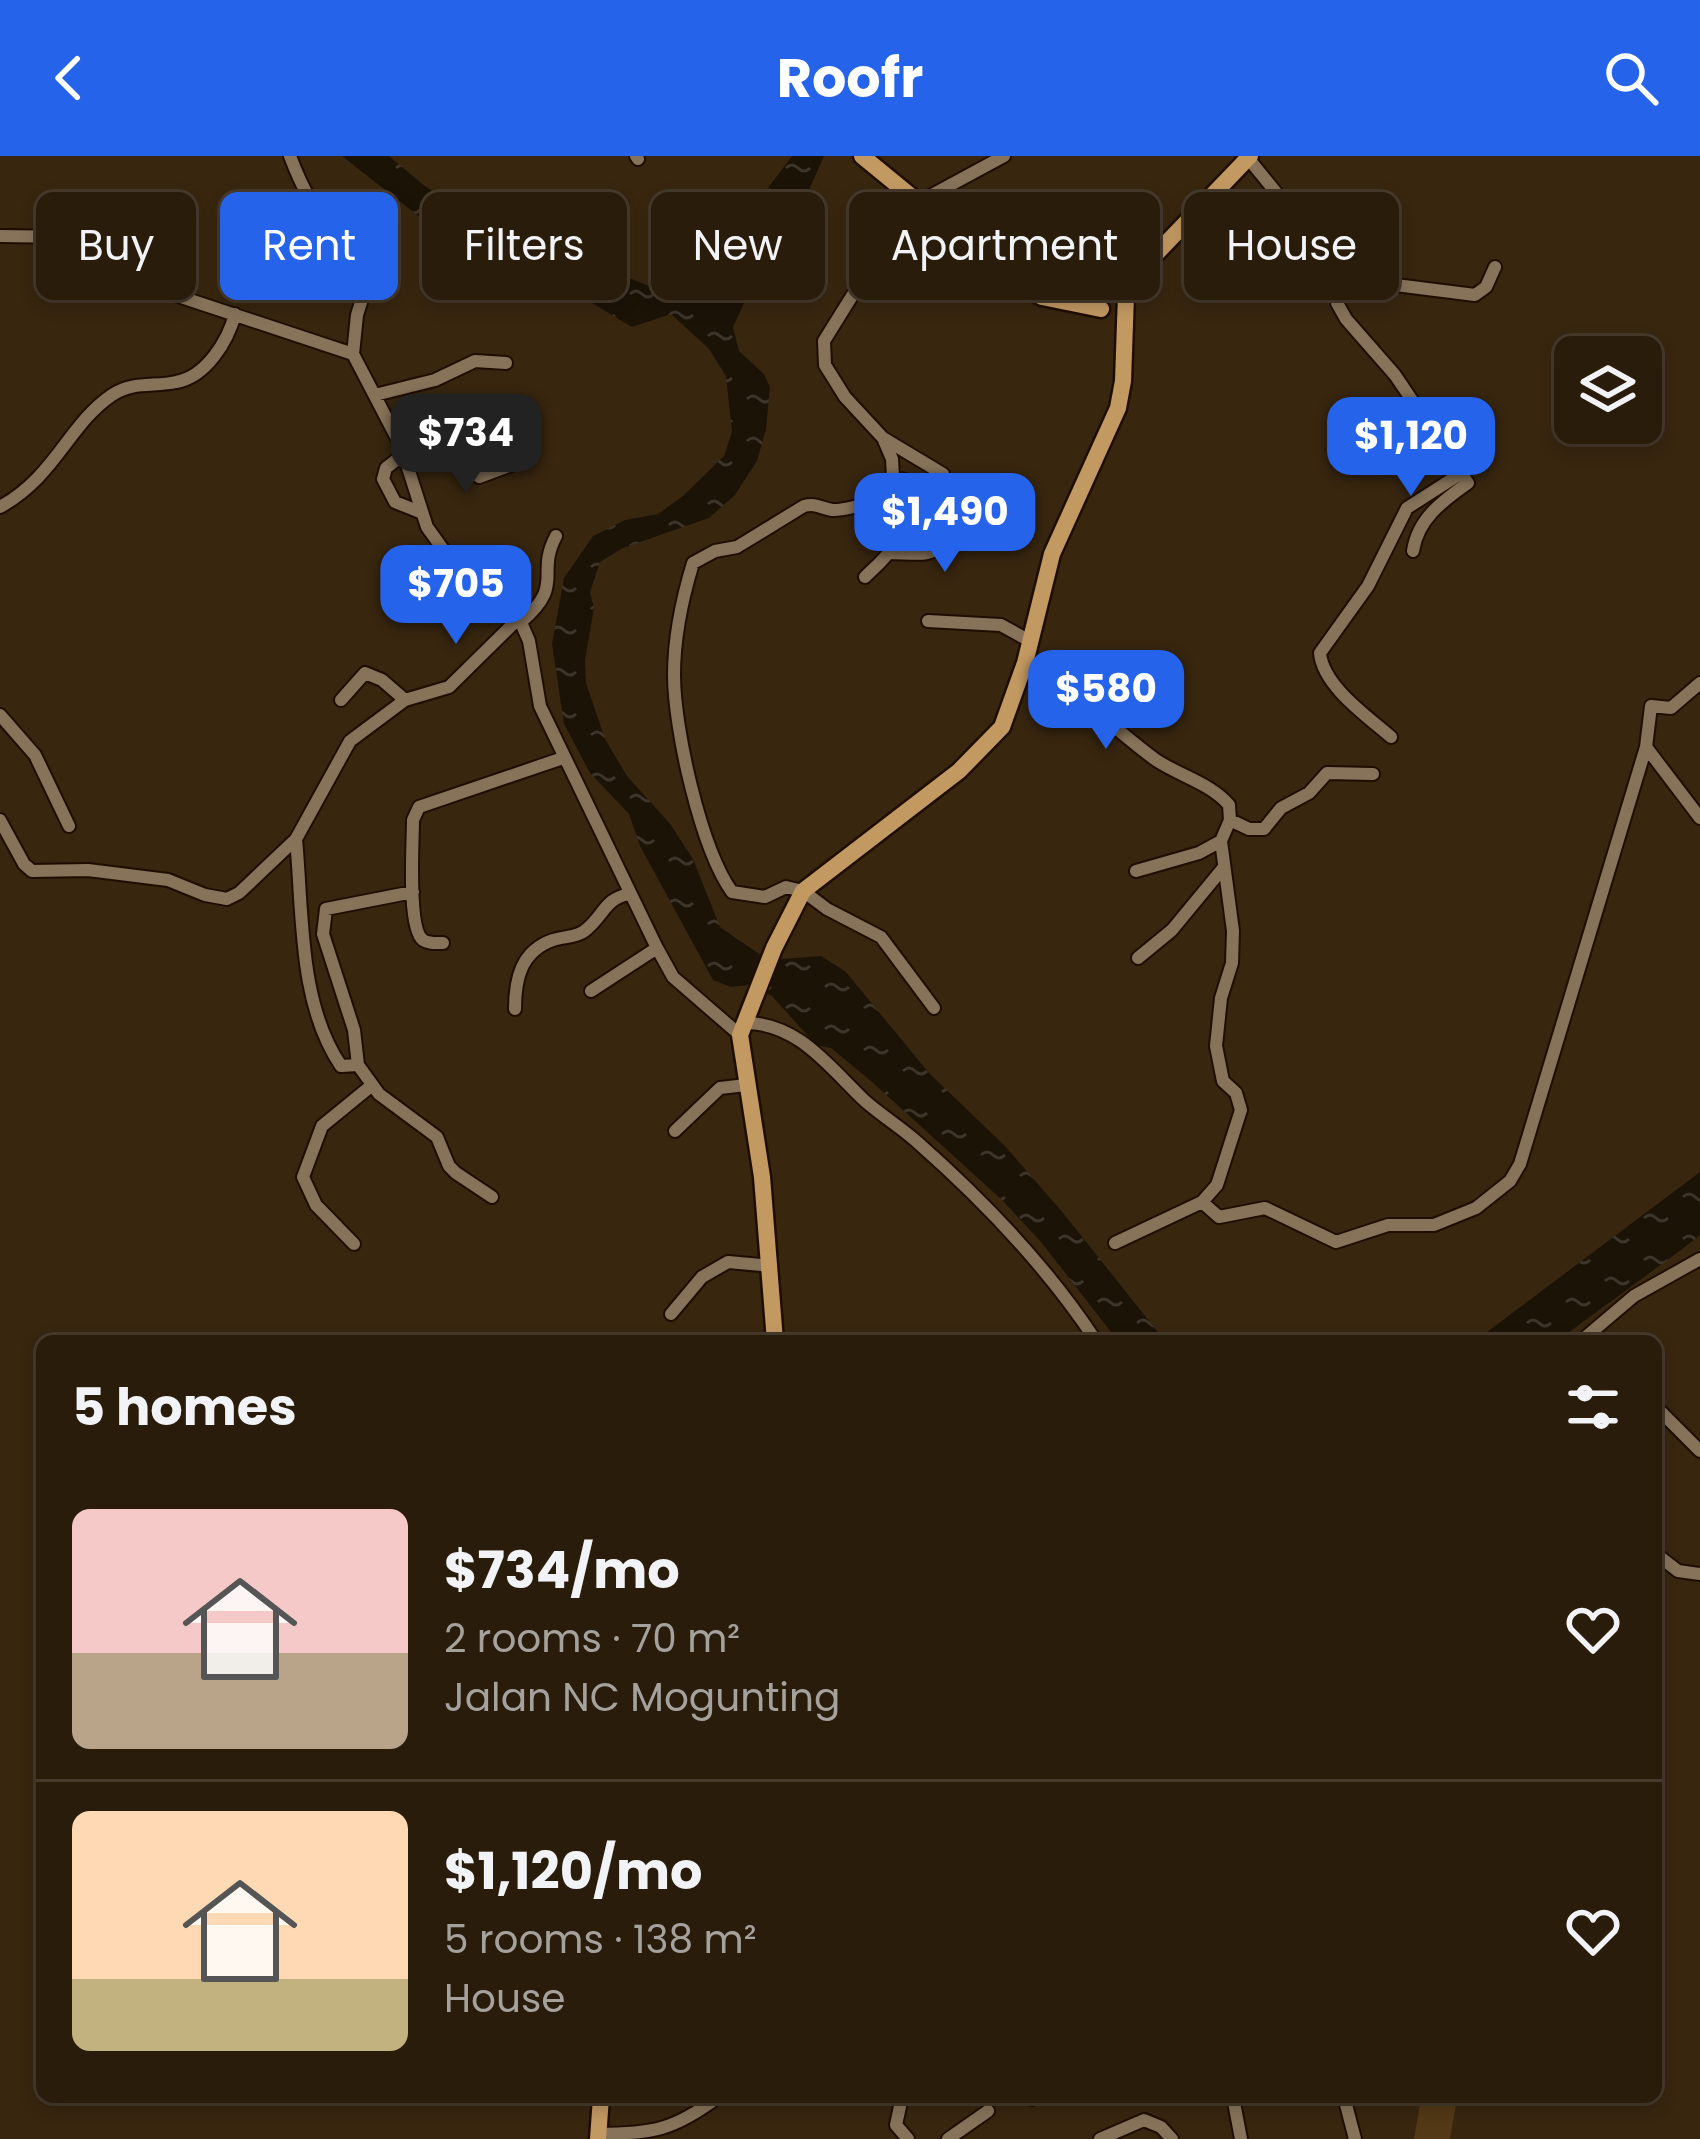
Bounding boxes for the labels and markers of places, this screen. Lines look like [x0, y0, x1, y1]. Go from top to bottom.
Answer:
pin: $734 [395, 394, 537, 496]
pin: $1,120 [1313, 397, 1509, 499]
pin: $1,490 [847, 473, 1043, 575]
pin: $705 [385, 545, 527, 647]
pin: $580 [1035, 650, 1177, 752]

